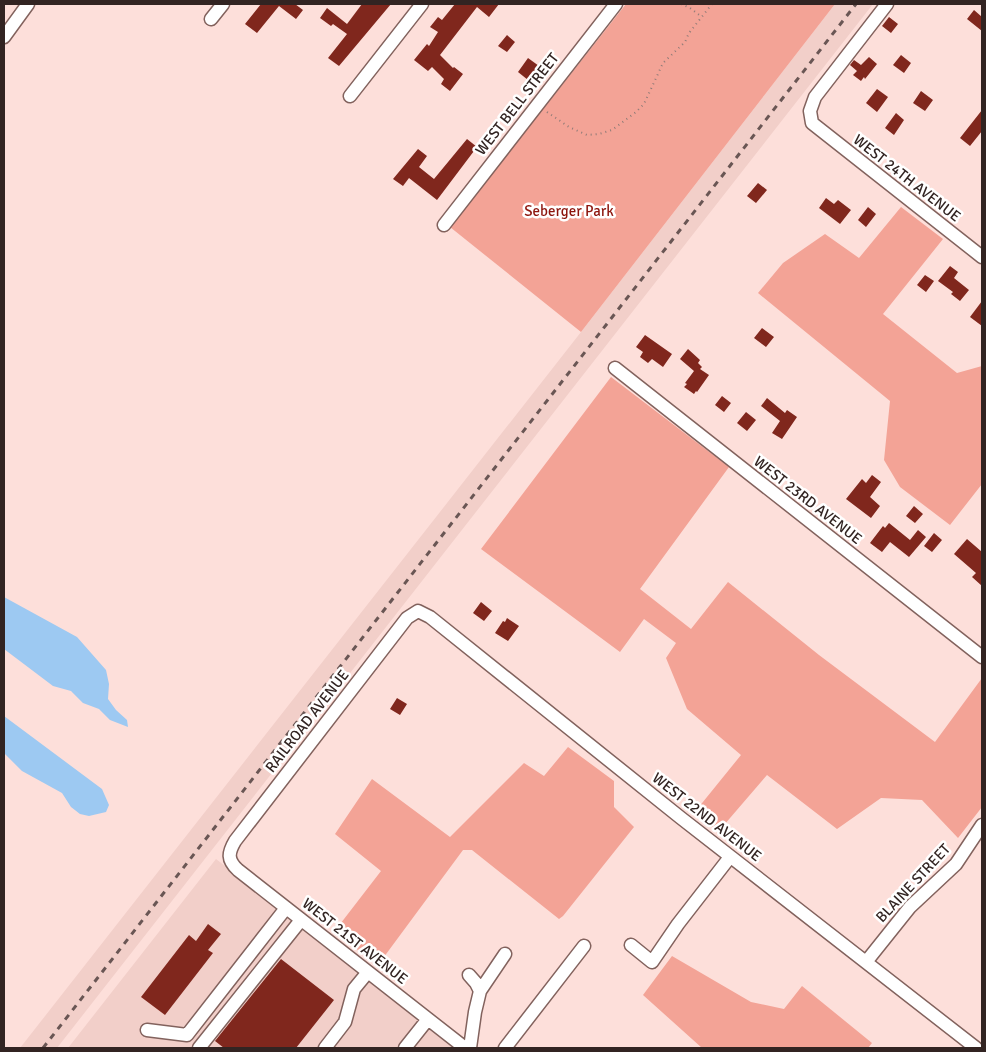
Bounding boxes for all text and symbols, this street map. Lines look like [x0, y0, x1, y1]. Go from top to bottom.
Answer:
street label: WEST BELL STREET [472, 49, 563, 159]
street label: WEST 24TH AVENUE [850, 131, 964, 225]
park label: Seberger Park [524, 202, 614, 220]
street label: WEST 23RD AVENUE [750, 452, 866, 548]
street label: RAILROAD AVENUE [261, 666, 353, 776]
street label: WEST 22ND AVENUE [649, 769, 765, 865]
street label: BLAINE STREET [872, 839, 954, 926]
street label: WEST 21ST AVENUE [299, 894, 411, 988]

